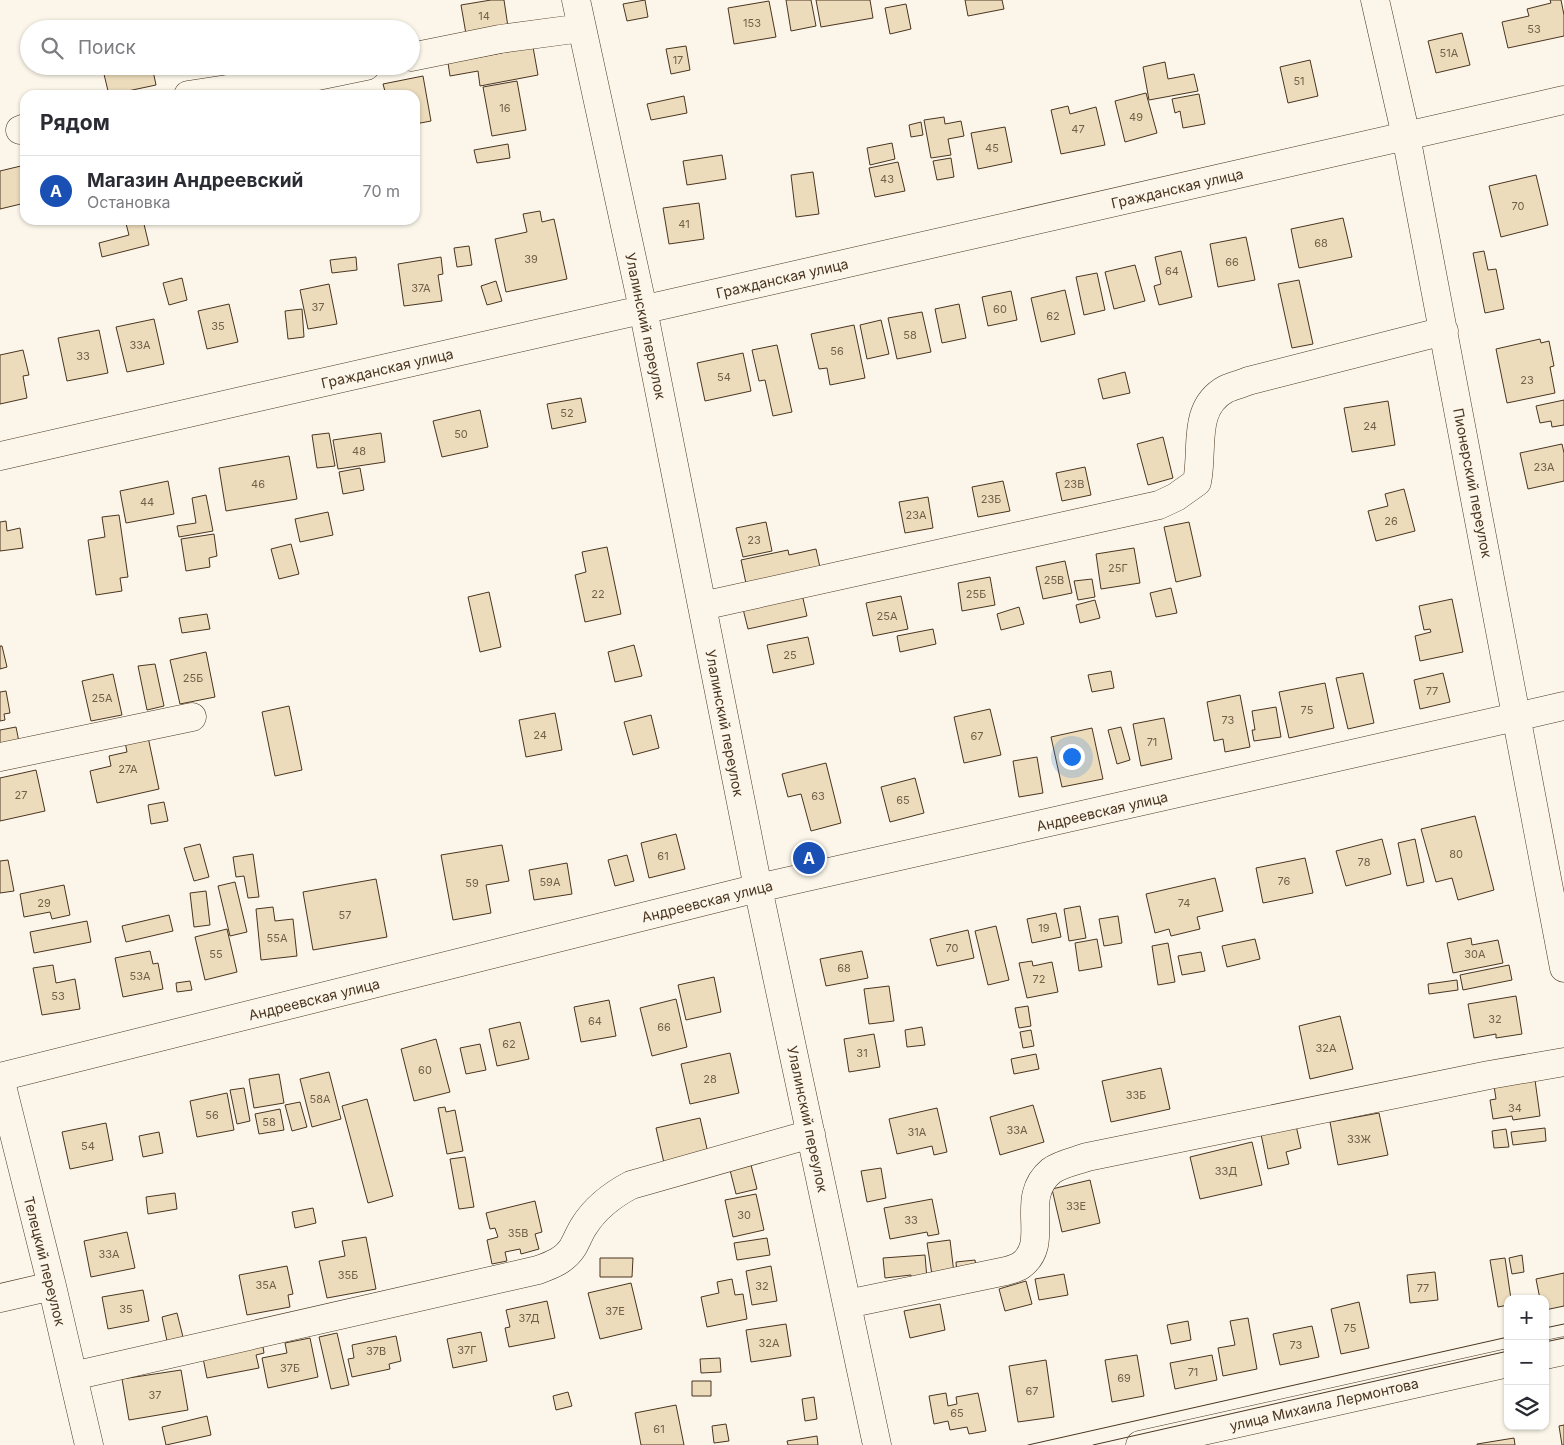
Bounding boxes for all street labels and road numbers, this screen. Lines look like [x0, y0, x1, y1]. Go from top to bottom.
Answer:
street label: Гражданская улица [1109, 165, 1245, 211]
street label: Улалинский переулок [622, 251, 670, 401]
street label: Гражданская улица [714, 255, 850, 301]
street label: Гражданская улица [319, 345, 455, 391]
street label: Пионерский переулок [1450, 407, 1496, 560]
street label: Улалинский переулок [702, 648, 748, 798]
street label: Андреевская улица [1035, 788, 1169, 834]
street label: Андреевская улица [640, 876, 774, 926]
street label: Андреевская улица [247, 974, 381, 1024]
street label: Улалинский переулок [784, 1044, 832, 1194]
street label: Телецкий переулок [21, 1194, 69, 1328]
street label: улица Михаила Лермонтова [1228, 1374, 1420, 1434]

